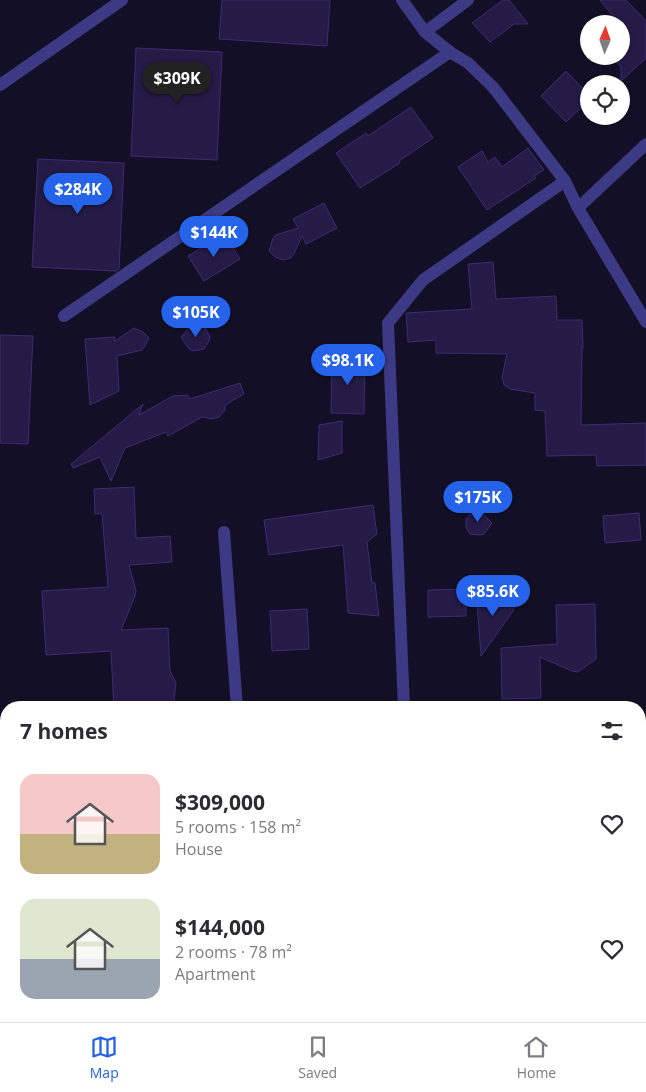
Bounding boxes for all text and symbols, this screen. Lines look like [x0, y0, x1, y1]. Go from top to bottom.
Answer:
north arrow [580, 15, 630, 65]
map controls [580, 15, 630, 125]
pin: $309K [142, 62, 212, 104]
text: $309K [153, 67, 201, 89]
button: locate [580, 75, 630, 125]
pin: $284K [43, 172, 113, 215]
text: $284K [54, 178, 102, 200]
pin: $144K [179, 216, 249, 258]
text: $144K [190, 221, 238, 243]
pin: $105K [161, 296, 231, 338]
text: $105K [172, 301, 220, 323]
pin: $98.1K [307, 344, 389, 386]
text: $98.1K [322, 349, 374, 371]
pin: $175K [443, 480, 513, 523]
text: $175K [454, 486, 502, 508]
pin: $85.6K [452, 574, 534, 617]
text: $85.6K [467, 580, 519, 602]
text: 7 homes [20, 717, 108, 745]
icon: filters [598, 717, 626, 745]
text: $309,000 [175, 788, 265, 816]
icon: home [60, 794, 120, 854]
icon: heart [598, 810, 626, 838]
text: 5 rooms · 158 m² [175, 816, 301, 838]
text: House [175, 838, 223, 860]
text: $144,000 [175, 913, 265, 941]
icon: home [60, 919, 120, 979]
icon: heart [598, 935, 626, 963]
text: 2 rooms · 78 m² [175, 941, 292, 963]
text: Apartment [175, 963, 255, 985]
tab: Map [90, 1033, 119, 1082]
tab: Saved [298, 1033, 337, 1082]
tab: Home [517, 1033, 556, 1082]

